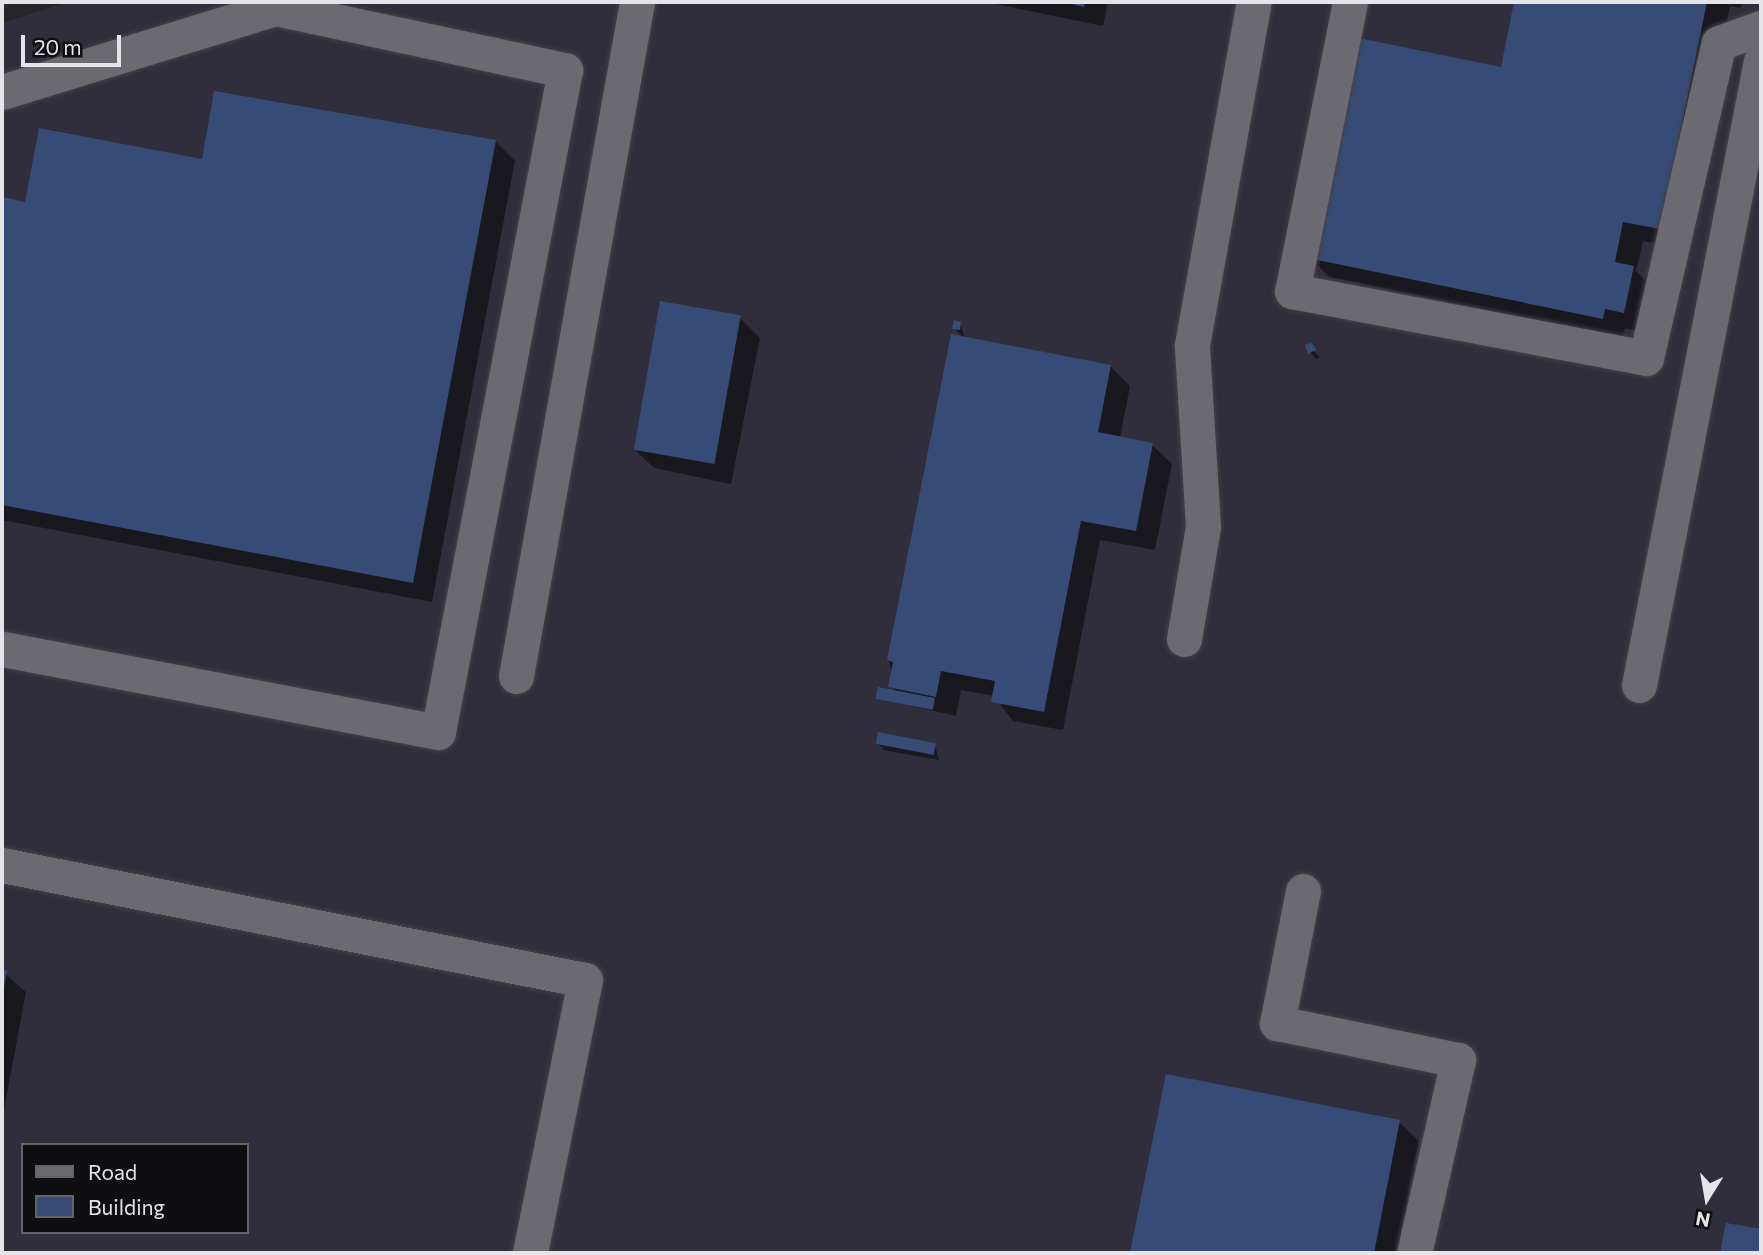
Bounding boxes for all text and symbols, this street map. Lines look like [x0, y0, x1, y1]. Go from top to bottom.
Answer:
scale bar [24, 21, 124, 65]
text: 20 m [34, 34, 82, 59]
legend [21, 1143, 248, 1234]
text: Road [88, 1159, 137, 1184]
north arrow [1672, 1164, 1742, 1234]
text: Building [88, 1194, 165, 1219]
text: N [1694, 1207, 1712, 1233]

